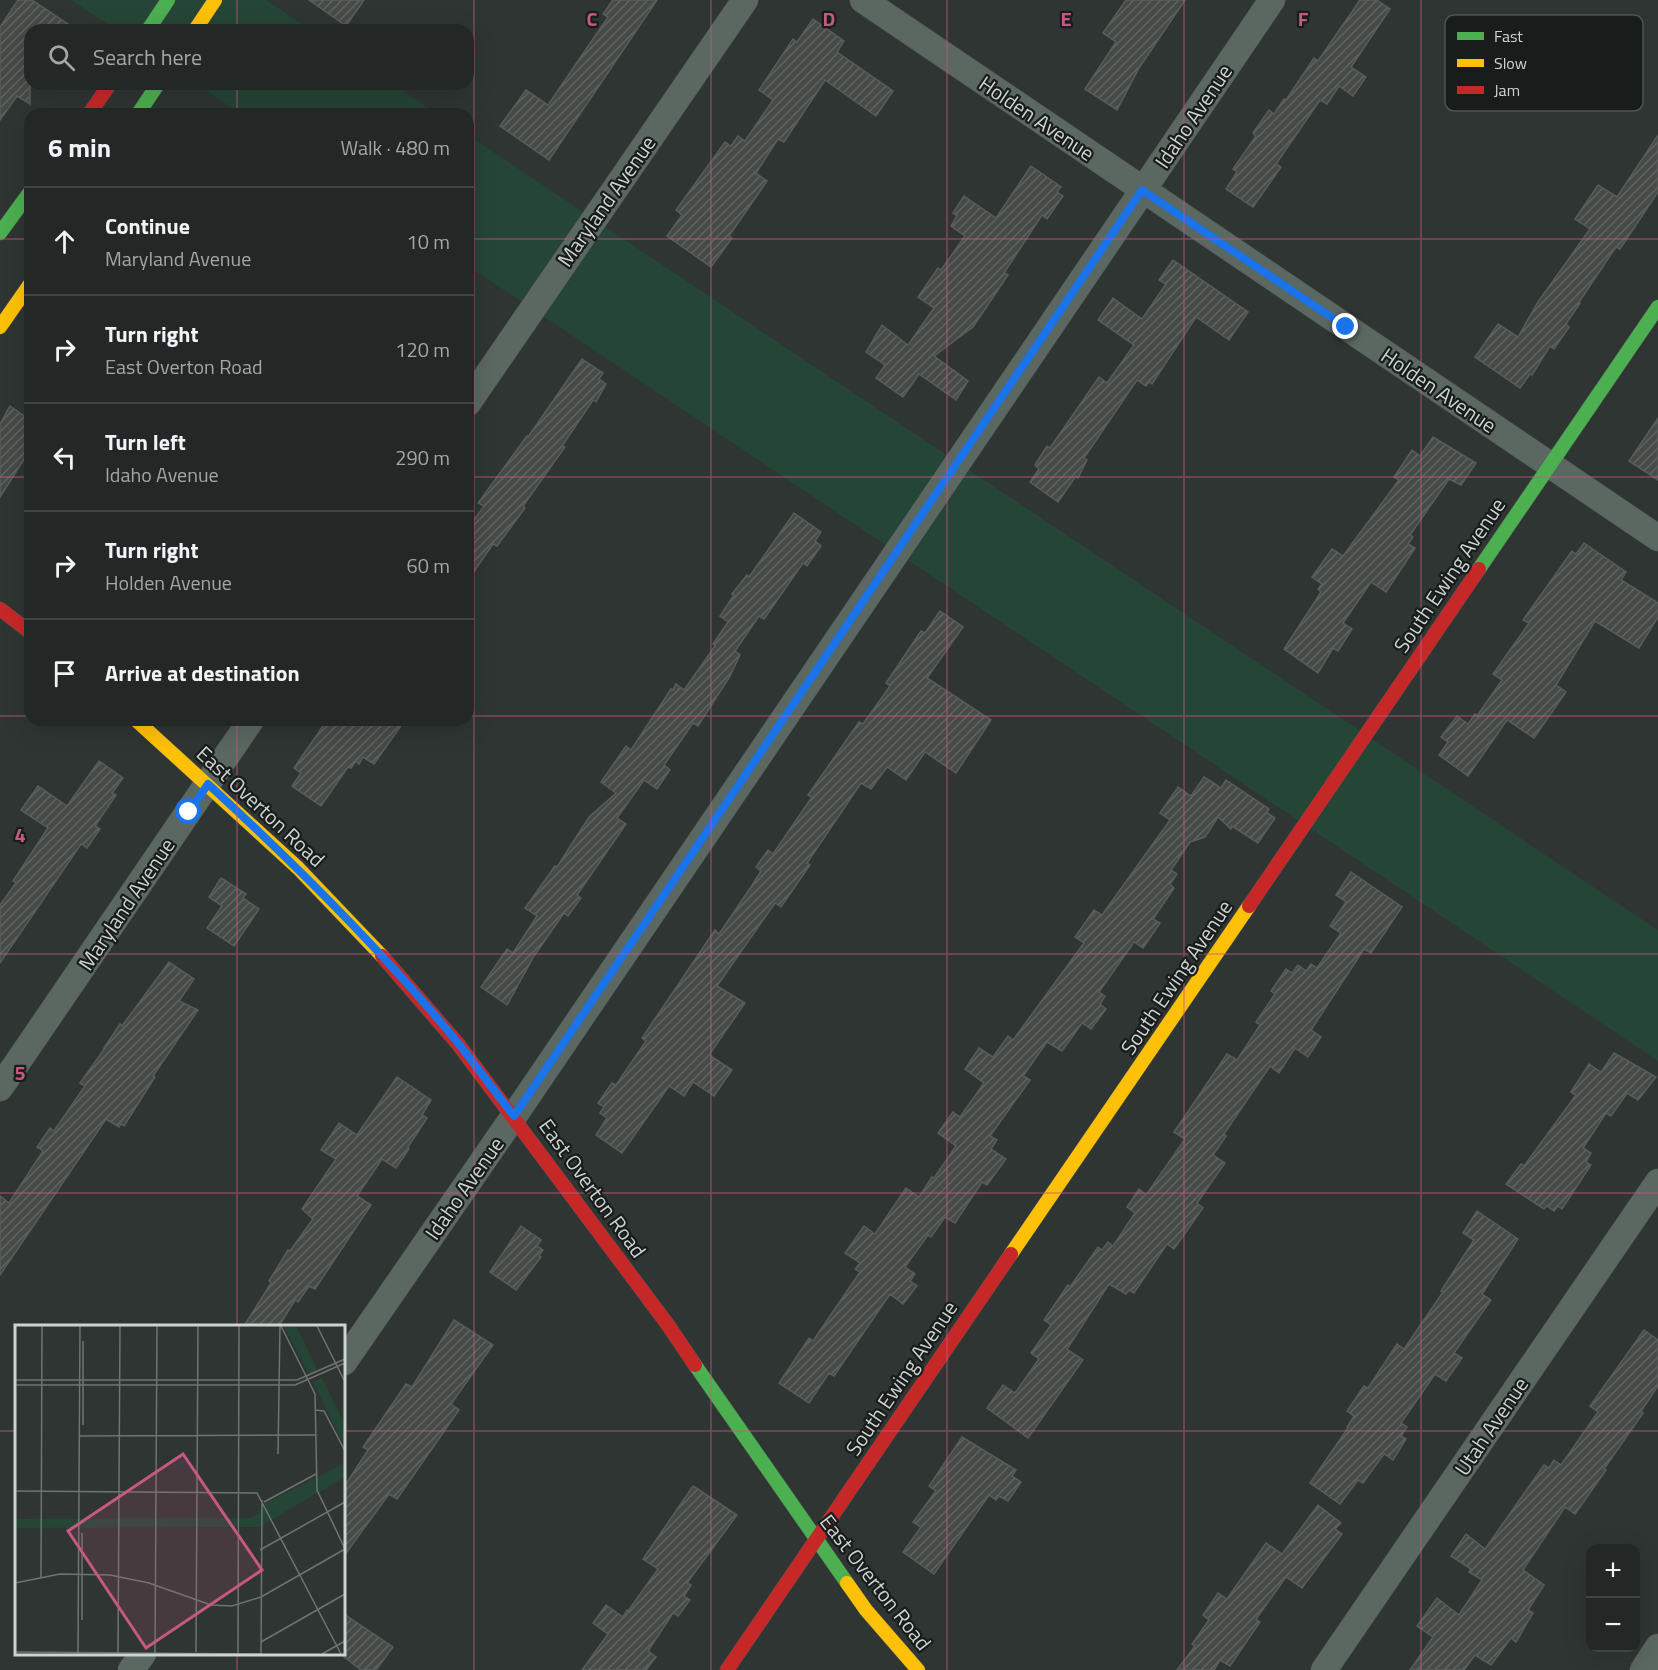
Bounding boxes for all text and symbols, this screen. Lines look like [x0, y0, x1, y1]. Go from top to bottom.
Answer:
text: C [587, 3, 598, 34]
text: D [823, 3, 835, 34]
text: E [1060, 3, 1072, 34]
text: F [1298, 3, 1309, 34]
legend [1445, 15, 1643, 111]
search box [24, 24, 474, 90]
text: Fast [1494, 24, 1523, 48]
text: Search here [93, 40, 202, 74]
icon: search [45, 41, 78, 74]
text: Slow [1494, 51, 1527, 75]
street label: Idaho Avenue [1146, 58, 1240, 174]
street label: Holden Avenue [973, 67, 1101, 169]
text: Jam [1494, 78, 1520, 102]
text: 6 min [48, 128, 111, 167]
street label: Maryland Avenue [549, 129, 663, 273]
text: Walk · 480 m [341, 132, 450, 163]
text: Continue [105, 209, 190, 243]
icon: ahead [48, 225, 81, 258]
text: 10 m [406, 226, 450, 257]
text: Maryland Avenue [105, 243, 251, 274]
route end [1332, 313, 1358, 339]
text: Turn right [105, 317, 199, 351]
icon: right [48, 333, 81, 366]
text: 120 m [395, 334, 450, 365]
street label: Holden Avenue [1375, 339, 1503, 441]
text: East Overton Road [105, 351, 262, 382]
text: Turn left [105, 425, 186, 459]
icon: left [48, 441, 81, 474]
text: 290 m [395, 442, 450, 473]
text: Idaho Avenue [105, 459, 219, 490]
street label: South Ewing Avenue [1385, 491, 1513, 659]
text: Turn right [105, 533, 199, 567]
icon: right [48, 549, 81, 582]
text: 60 m [406, 550, 450, 581]
text: Holden Avenue [105, 567, 232, 598]
text: Arrive at destination [105, 656, 300, 690]
icon: arrive [48, 657, 81, 690]
street label: East Overton Road [190, 738, 332, 874]
route start [175, 798, 201, 824]
text: 4 [14, 819, 26, 850]
street label: Maryland Avenue [70, 831, 182, 977]
street label: South Ewing Avenue [1112, 893, 1240, 1061]
text: 5 [14, 1057, 26, 1088]
street label: East Overton Road [531, 1112, 655, 1264]
street label: Idaho Avenue [417, 1130, 511, 1246]
street label: South Ewing Avenue [837, 1294, 965, 1462]
inset map [15, 1325, 345, 1655]
street label: Utah Avenue [1446, 1370, 1536, 1482]
street label: East Overton Road [812, 1507, 940, 1657]
map controls [1586, 1544, 1640, 1652]
button: + [1586, 1544, 1640, 1598]
button: − [1586, 1598, 1640, 1652]

